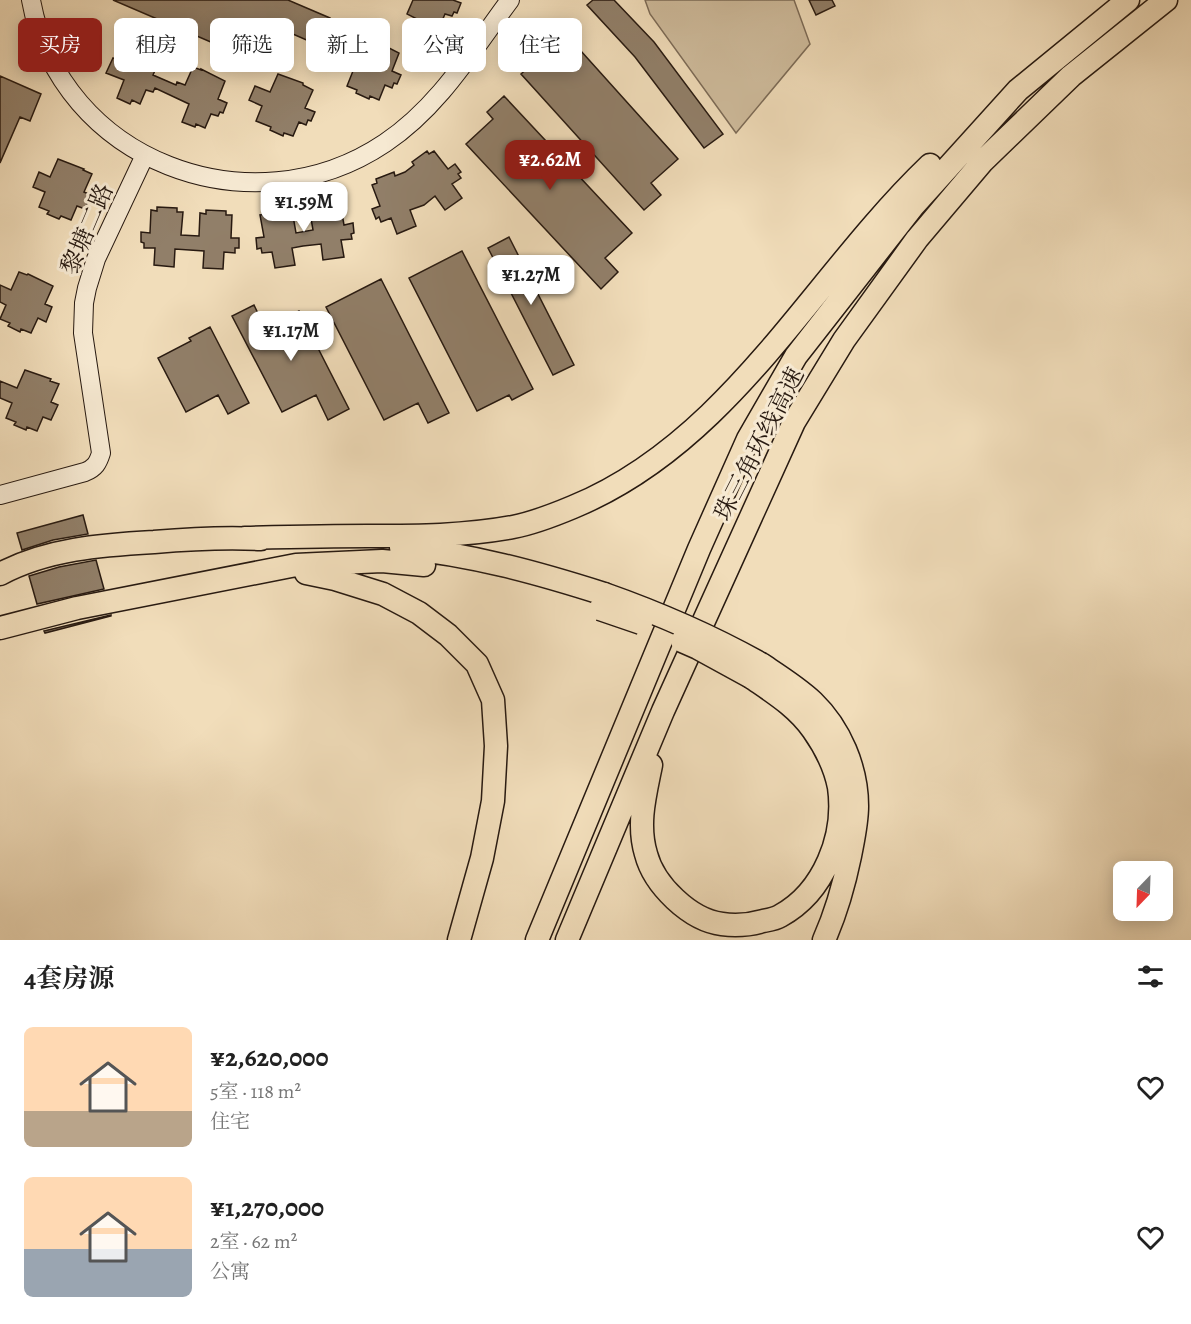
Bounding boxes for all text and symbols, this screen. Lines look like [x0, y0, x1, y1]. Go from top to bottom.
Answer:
chip: 买房 [18, 18, 102, 72]
chip: 租房 [114, 18, 198, 72]
chip: 筛选 [210, 18, 294, 72]
chip: 新上 [306, 18, 390, 72]
chip: 公寓 [402, 18, 486, 72]
chip: 住宅 [498, 18, 582, 72]
pin: ¥2.62M [501, 140, 599, 191]
text: ¥2.62M [519, 146, 581, 173]
street label: 黎塘二路 [54, 179, 120, 279]
pin: ¥1.59M [255, 182, 353, 233]
text: ¥1.59M [275, 188, 333, 215]
pin: ¥1.27M [482, 255, 580, 306]
text: ¥1.27M [501, 261, 561, 288]
pin: ¥1.17M [242, 311, 340, 362]
text: ¥1.17M [263, 317, 319, 344]
street label: 珠三角环线高速 [707, 362, 811, 526]
north arrow [1113, 861, 1173, 921]
map controls [1113, 861, 1173, 921]
icon: filters [1134, 960, 1167, 993]
text: 4套房源 [24, 961, 114, 996]
text: ¥2,620,000 [210, 1040, 328, 1075]
icon: home [72, 1051, 144, 1123]
icon: heart [1134, 1071, 1167, 1104]
text: 5室 · 118 m² [210, 1078, 301, 1105]
text: 住宅 [210, 1108, 250, 1135]
text: ¥1,270,000 [210, 1190, 324, 1225]
icon: home [72, 1201, 144, 1273]
icon: heart [1134, 1221, 1167, 1254]
text: 2室 · 62 m² [210, 1228, 297, 1255]
text: 公寓 [210, 1258, 250, 1285]

